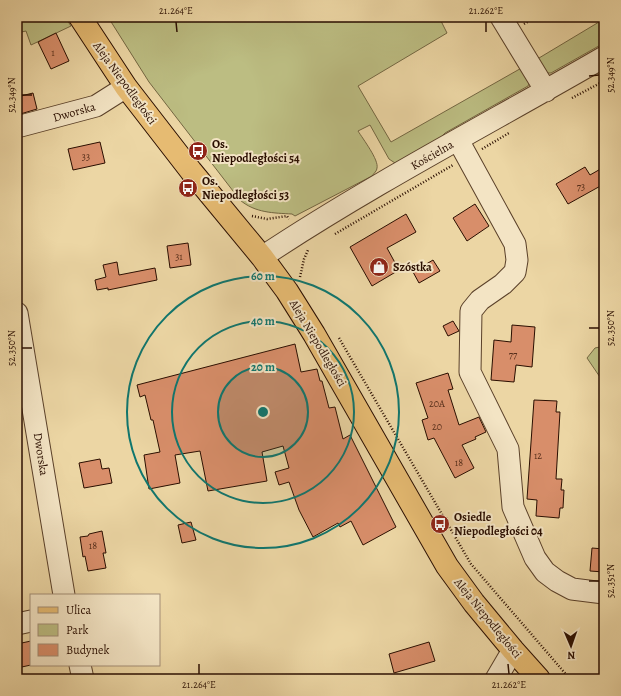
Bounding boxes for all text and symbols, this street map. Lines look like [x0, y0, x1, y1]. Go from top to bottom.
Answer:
text: 21.264°E [159, 4, 193, 17]
text: 21.262°E [469, 4, 503, 17]
street label: Aleja Niepodległości [89, 38, 161, 128]
house number: 1 [51, 46, 55, 59]
text: 52.349°N [604, 57, 617, 93]
text: 52.349°N [5, 77, 18, 113]
street label: Dworska [51, 98, 98, 126]
place label: Os. Niepodległości 54 [212, 136, 300, 166]
street label: Kościelna [408, 136, 457, 174]
bus stop icon: Os. Niepodległości 54 [187, 140, 209, 162]
house number: 33 [82, 150, 90, 163]
place label: Os. Niepodległości 53 [202, 173, 289, 203]
bus stop icon: Os. Niepodległości 53 [177, 177, 199, 199]
house number: 73 [577, 180, 585, 193]
house number: 31 [175, 250, 183, 263]
shop icon: Szóstka [368, 256, 390, 278]
place label: Szóstka [393, 259, 432, 275]
text: 60 m [251, 268, 275, 284]
street label: Aleja Niepodległości [285, 296, 350, 389]
text: 52.350°N [604, 310, 617, 346]
text: 40 m [251, 313, 275, 329]
text: 52.350°N [5, 330, 18, 366]
house number: 77 [509, 348, 518, 361]
text: 20 m [251, 359, 275, 375]
house number: 20A [429, 397, 445, 410]
centre of rings [256, 405, 270, 419]
house number: 20 [432, 420, 442, 433]
street label: Dworska [30, 431, 52, 477]
house number: 12 [534, 449, 542, 462]
house number: 18 [455, 456, 463, 469]
place label: Osiedle Niepodległości 04 [454, 509, 543, 539]
bus stop icon: Osiedle Niepodległości 04 [429, 513, 451, 535]
house number: 18 [89, 539, 97, 552]
text: 52.351°N [604, 564, 617, 598]
street label: Aleja Niepodległości [450, 574, 525, 661]
legend [30, 594, 160, 666]
text: Ulica [66, 602, 91, 618]
text: Park [66, 622, 89, 638]
north arrow [551, 626, 591, 666]
text: Budynek [66, 642, 109, 658]
text: N [567, 648, 576, 663]
text: 21.264°E [182, 678, 216, 691]
text: 21.262°E [492, 678, 526, 691]

